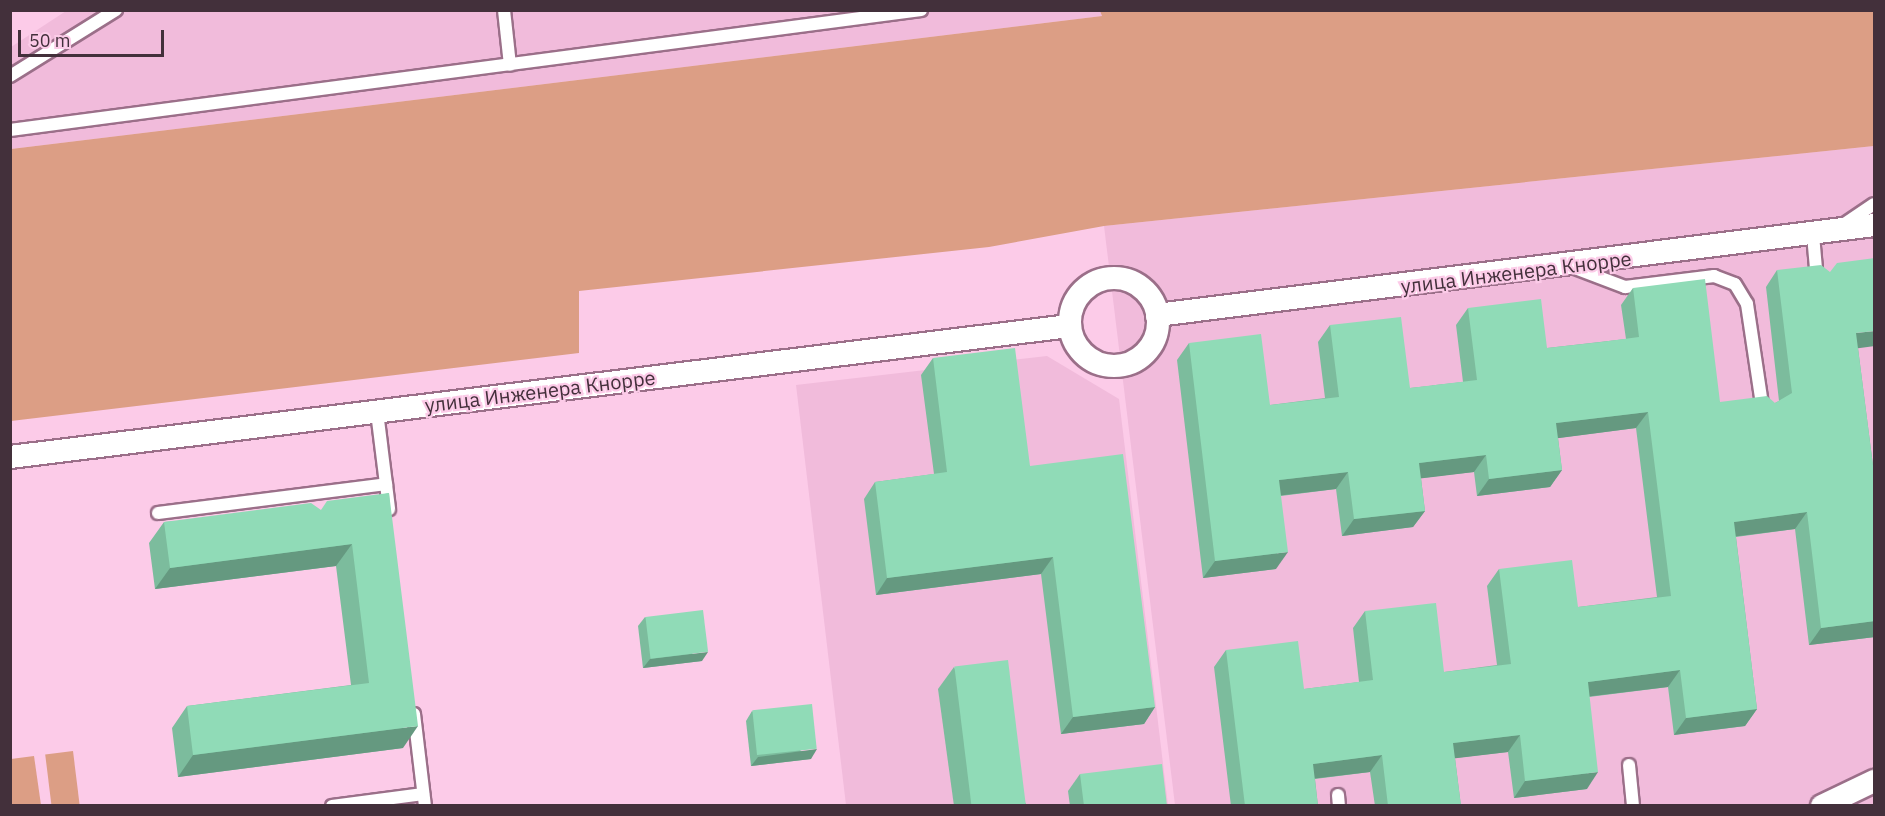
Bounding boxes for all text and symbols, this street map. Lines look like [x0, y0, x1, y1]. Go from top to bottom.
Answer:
scale bar [21, 18, 166, 56]
text: 50 m [29, 29, 71, 52]
street label: улица Инженера Кнорре [1399, 246, 1633, 298]
street label: улица Инженера Кнорре [423, 365, 657, 417]

